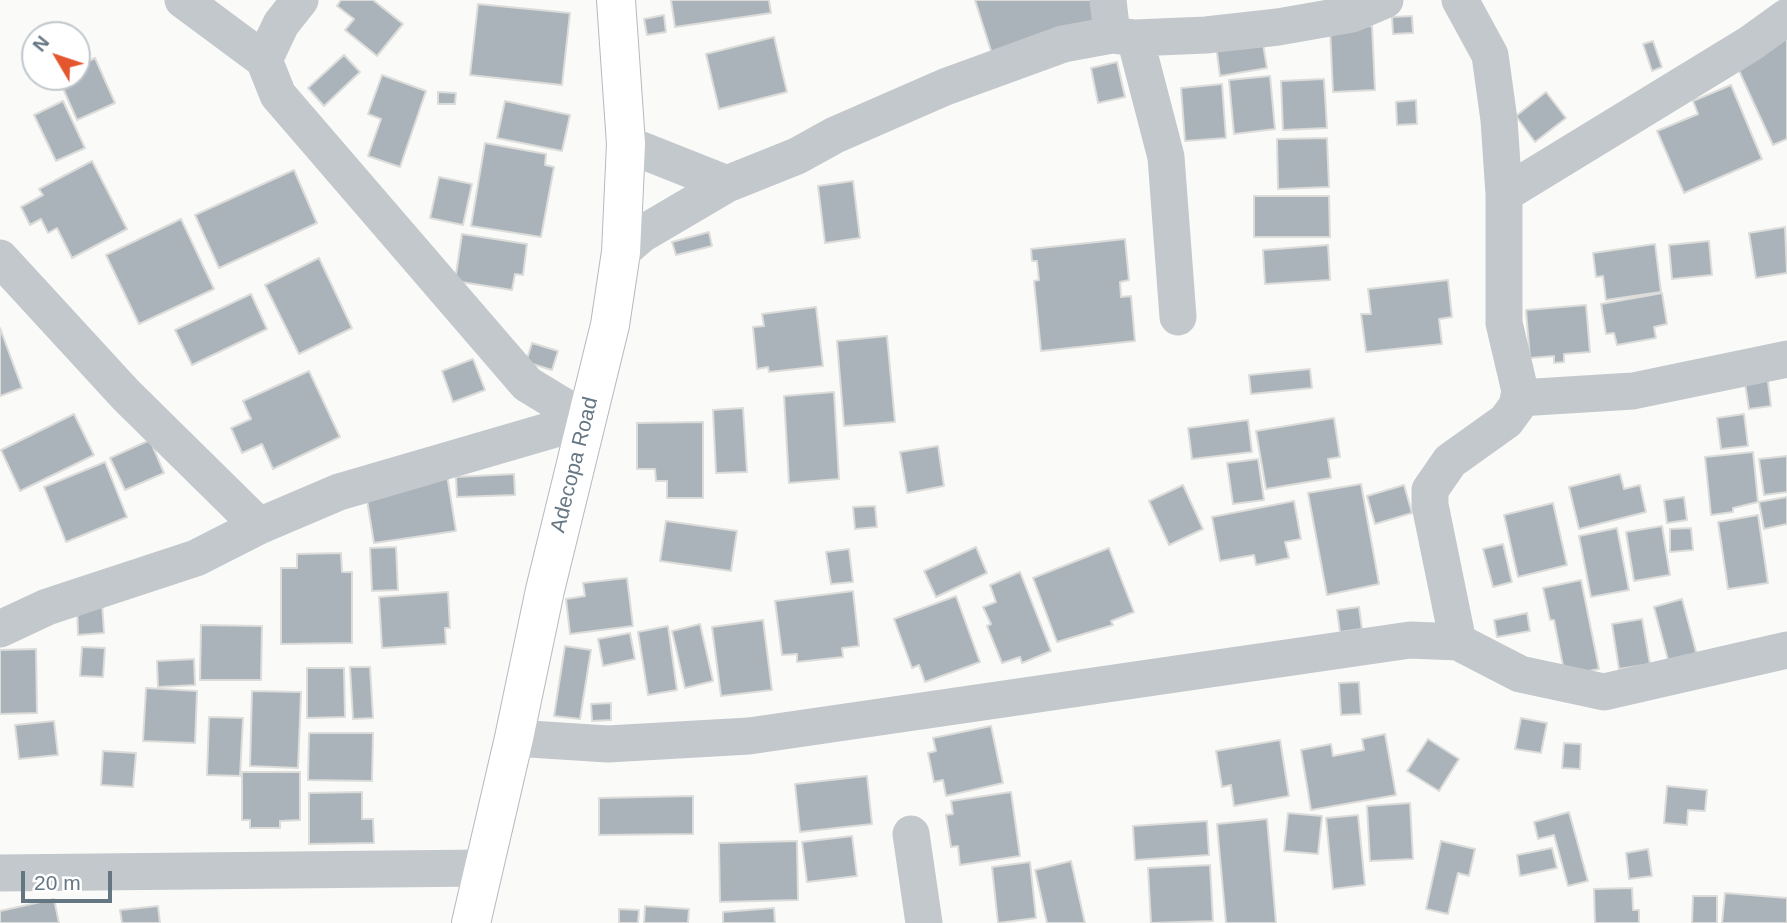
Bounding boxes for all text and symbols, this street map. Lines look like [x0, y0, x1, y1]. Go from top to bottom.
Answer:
north arrow [21, 21, 91, 91]
text: N [28, 32, 53, 56]
street label: Adecopa Road [546, 395, 604, 535]
scale bar [24, 856, 116, 900]
text: 20 m [34, 871, 81, 894]

